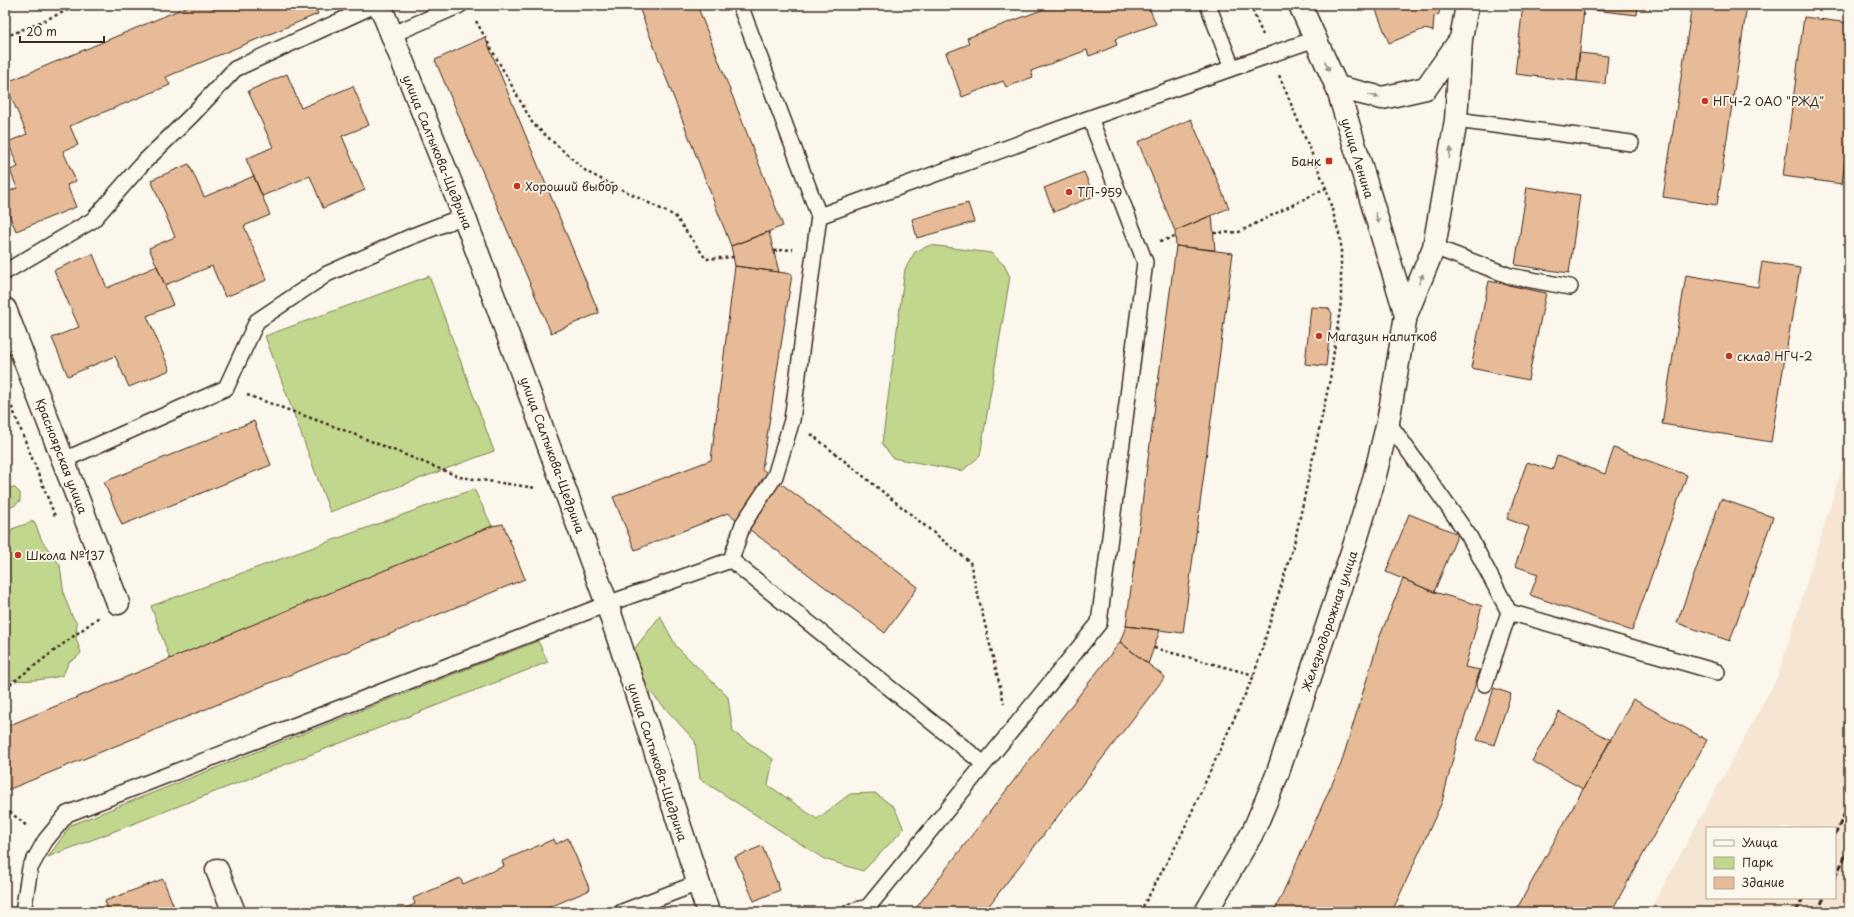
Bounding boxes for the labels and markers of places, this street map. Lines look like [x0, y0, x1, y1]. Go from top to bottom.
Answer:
place label: НГЧ-2 ОАО "РЖД" [1713, 92, 1824, 110]
marker: НГЧ-2 ОАО "РЖД" [1700, 96, 1710, 106]
place label: Банк [1291, 152, 1322, 170]
marker: Банк [1324, 156, 1334, 166]
place label: Хороший выбор [525, 177, 618, 195]
marker: Хороший выбор [512, 181, 522, 191]
place label: ТП-959 [1077, 183, 1122, 201]
marker: ТП-959 [1064, 187, 1074, 197]
place label: Магазин напитков [1327, 327, 1437, 345]
marker: Магазин напитков [1314, 331, 1324, 341]
place label: склад НГЧ-2 [1737, 347, 1813, 365]
marker: склад НГЧ-2 [1724, 351, 1734, 361]
place label: Школа №137 [26, 546, 105, 564]
marker: Школа №137 [13, 550, 23, 560]

